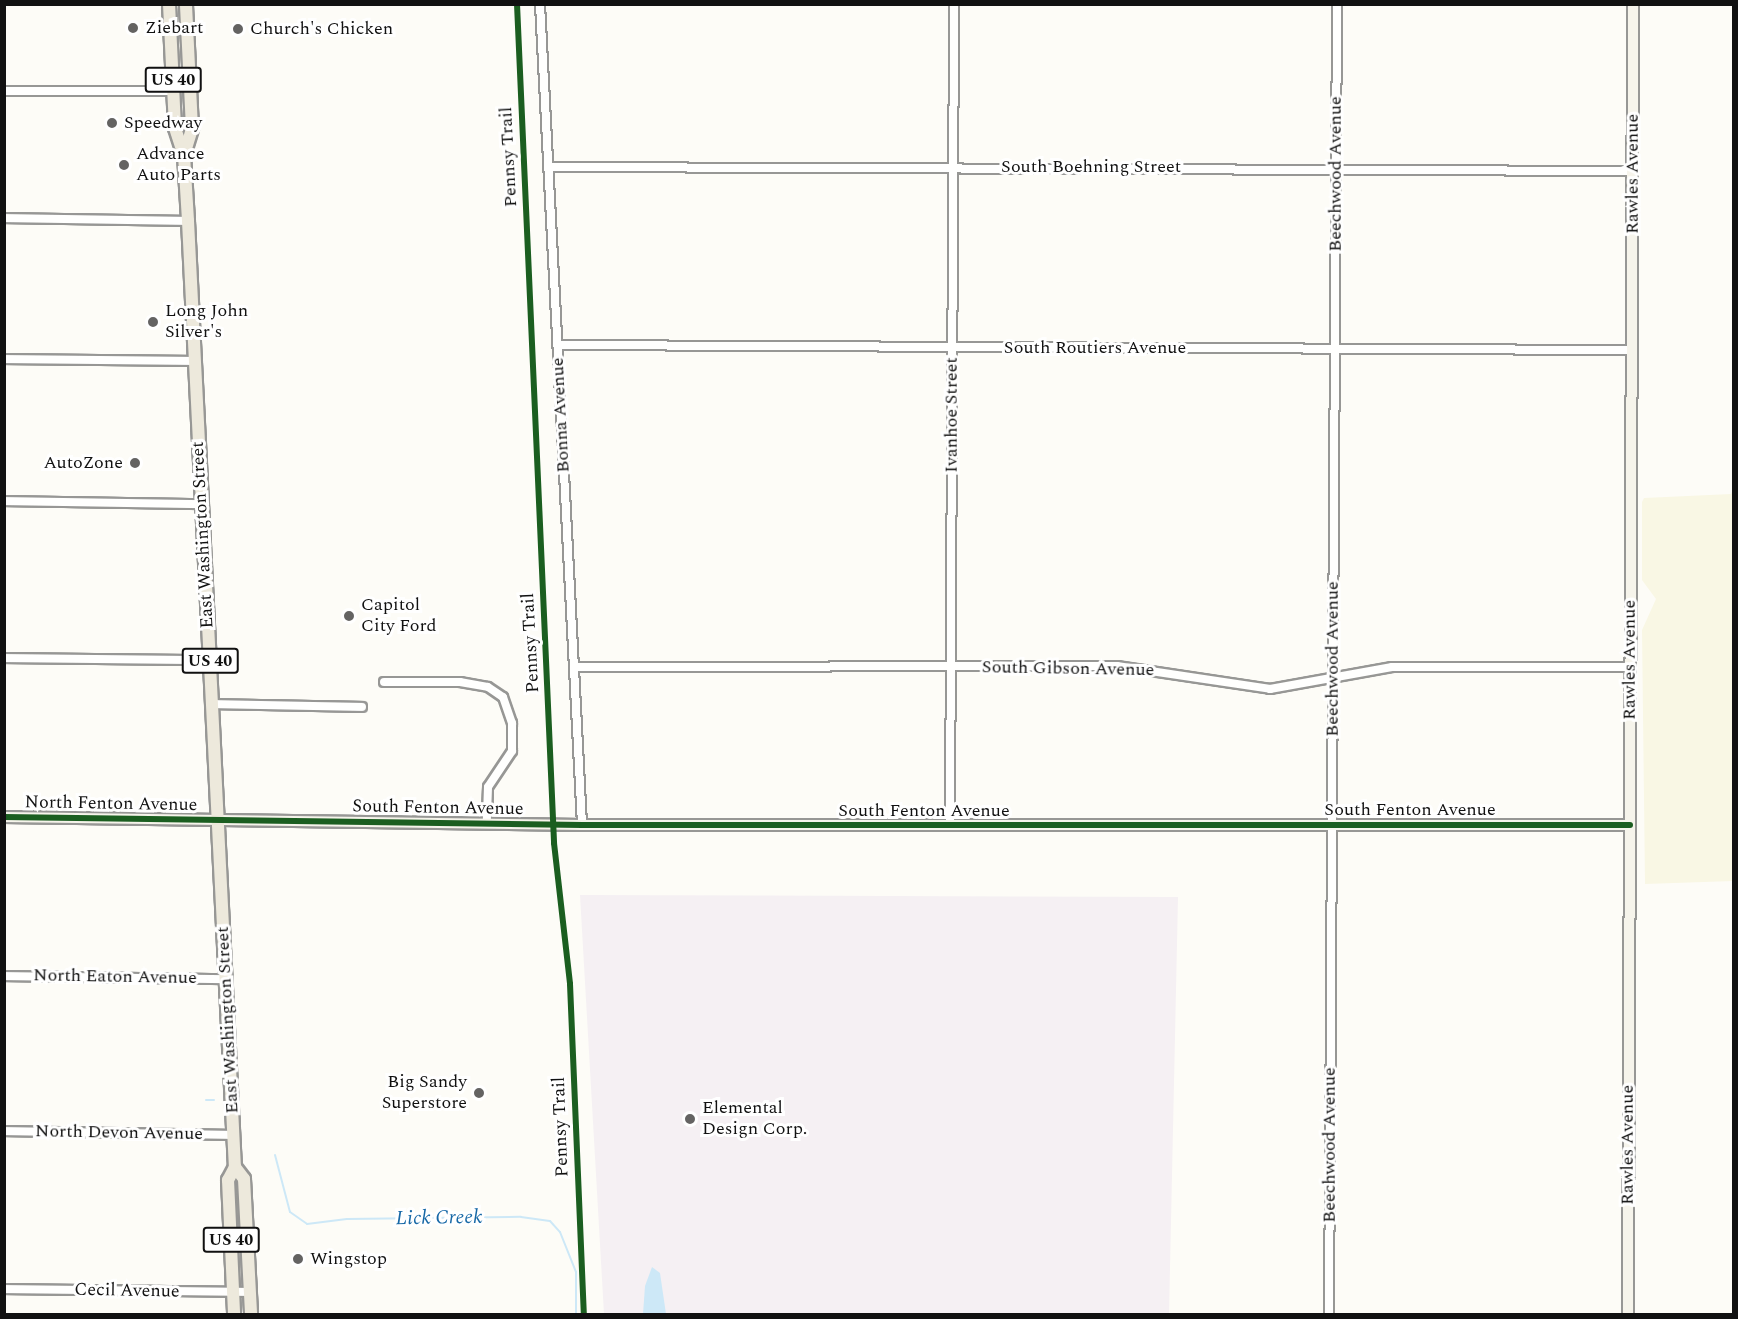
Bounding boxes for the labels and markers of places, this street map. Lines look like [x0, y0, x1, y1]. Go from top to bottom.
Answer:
place label: Ziebart [145, 17, 203, 39]
place label: Church's Chicken [250, 18, 393, 40]
marker: Ziebart [126, 21, 140, 35]
marker: Church's Chicken [231, 22, 245, 36]
place label: Speedway [124, 112, 202, 134]
marker: Speedway [105, 116, 119, 130]
place label: Advance Auto Parts [136, 144, 221, 186]
marker: Advance Auto Parts [117, 158, 131, 172]
place label: Long John Silver's [165, 301, 248, 344]
marker: Long John Silver's [146, 315, 160, 329]
place label: AutoZone [43, 452, 123, 474]
marker: AutoZone [128, 456, 142, 470]
place label: Capitol City Ford [361, 595, 437, 638]
marker: Capitol City Ford [342, 609, 356, 623]
place label: Big Sandy Superstore [382, 1072, 467, 1114]
marker: Big Sandy Superstore [472, 1086, 486, 1100]
place label: Elemental Design Corp. [702, 1098, 807, 1140]
marker: Elemental Design Corp. [683, 1112, 697, 1126]
place label: Wingstop [310, 1248, 387, 1270]
marker: Wingstop [291, 1252, 305, 1266]

